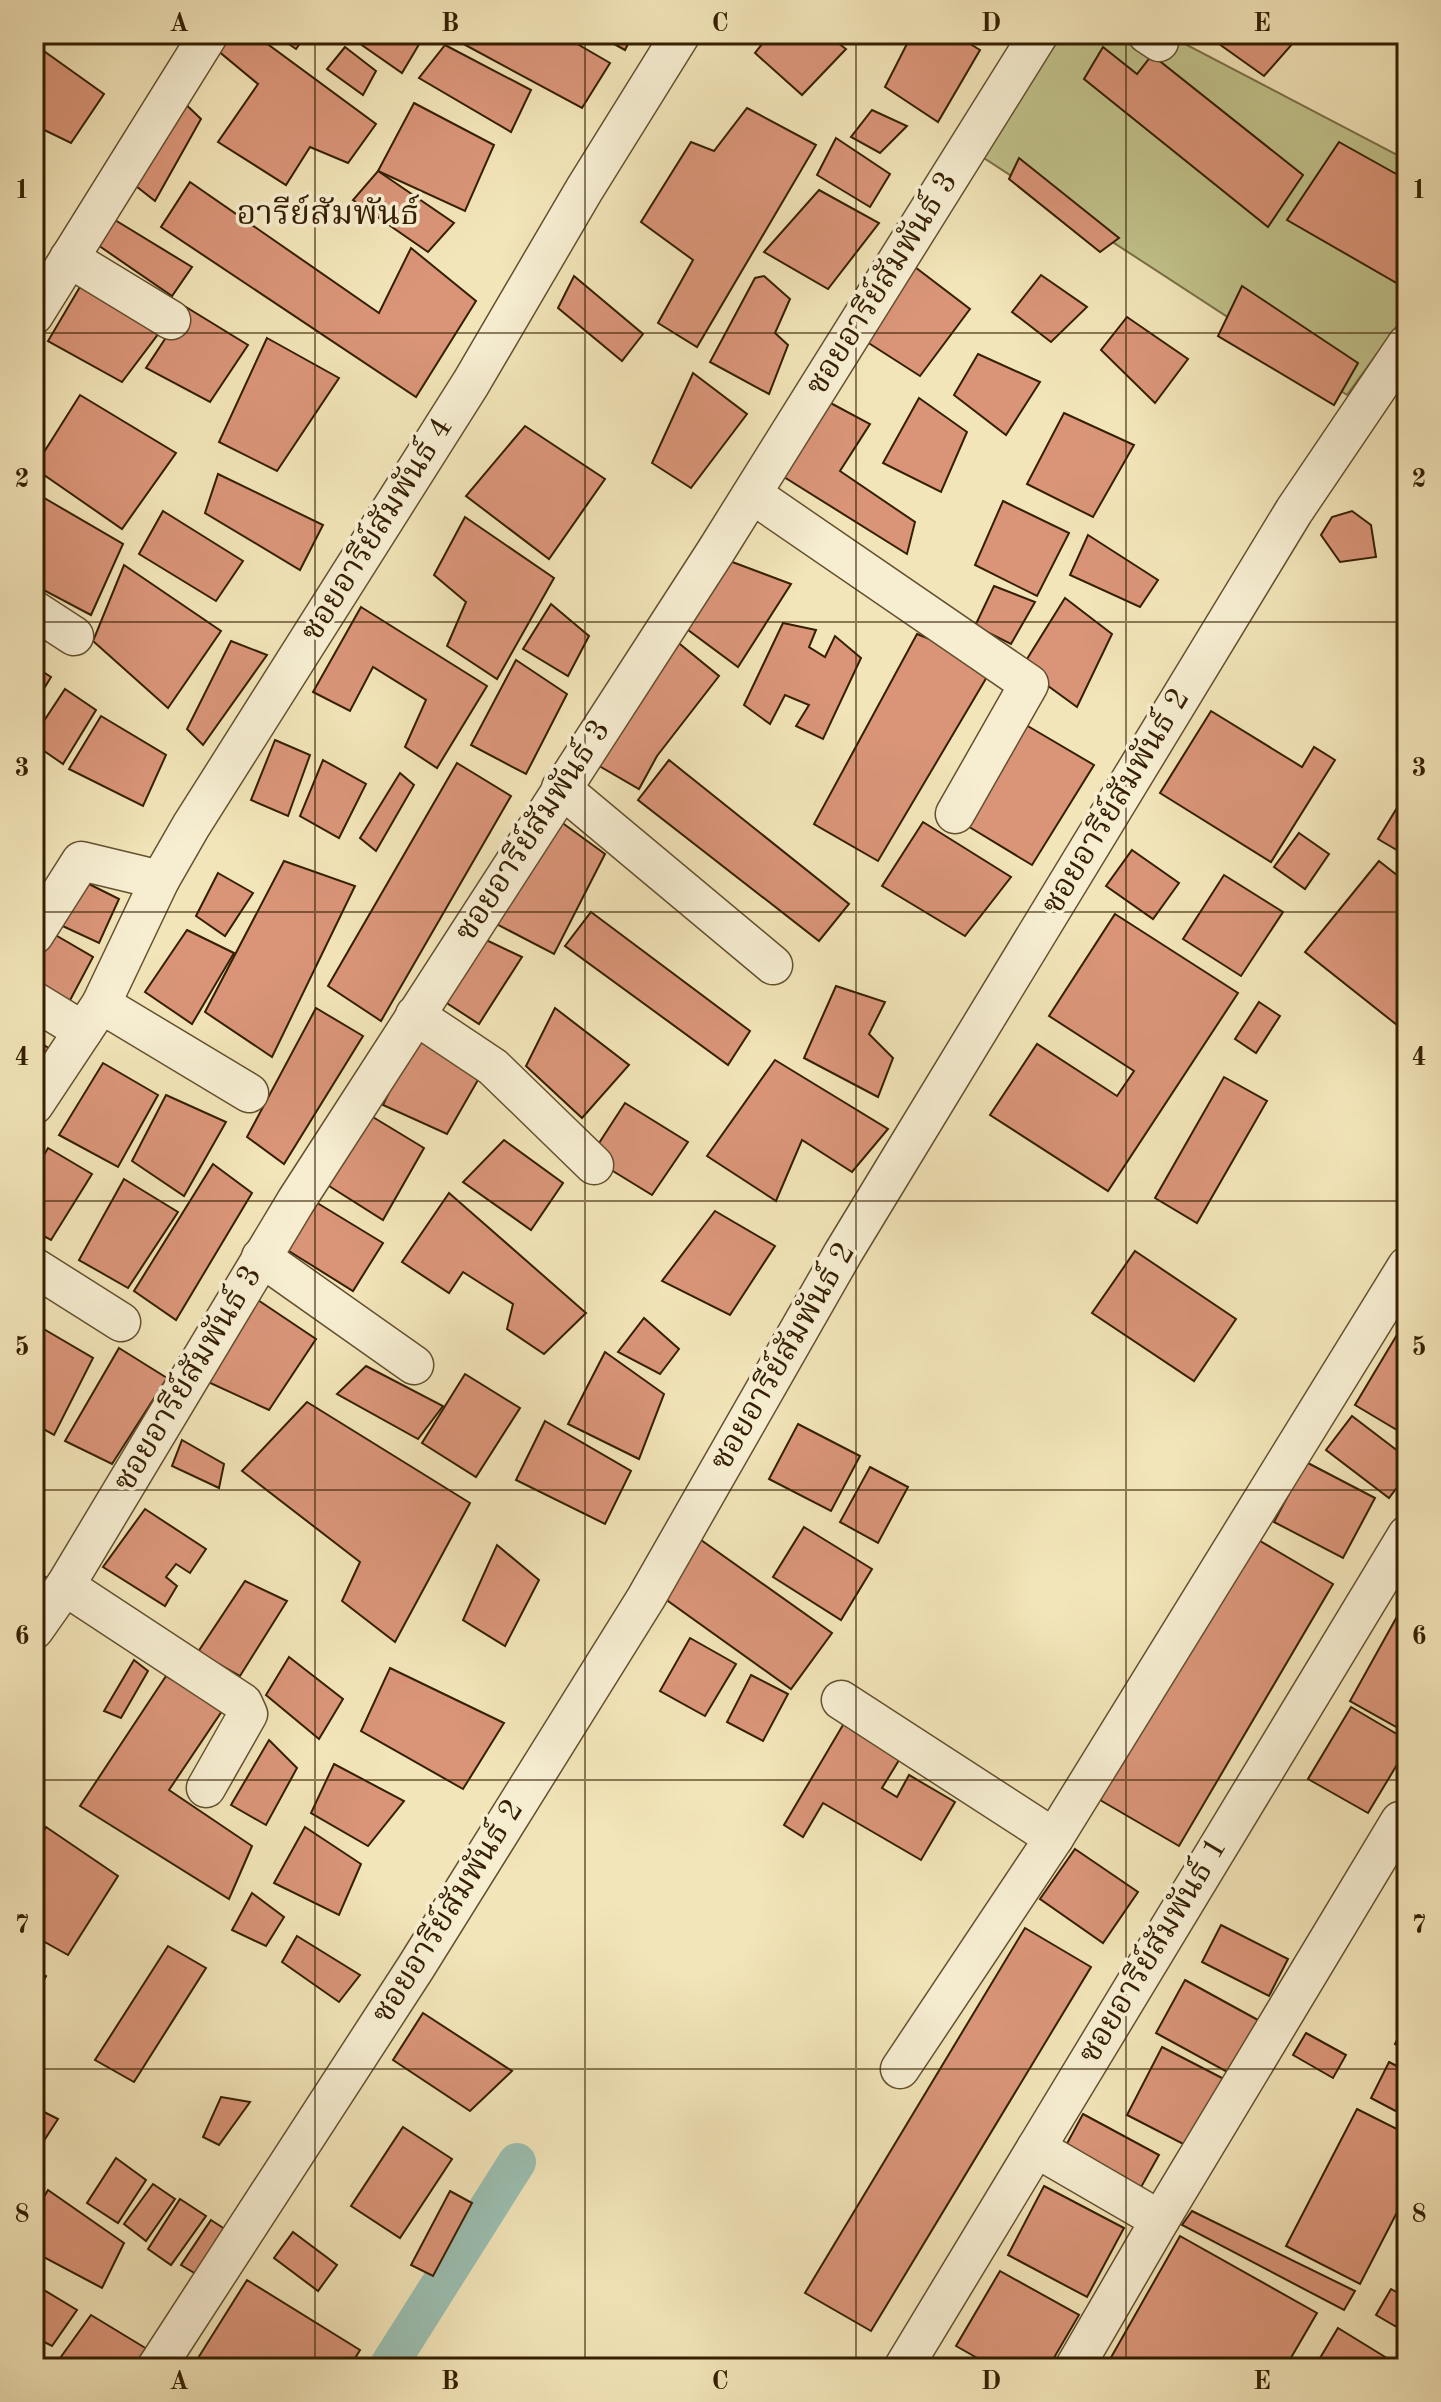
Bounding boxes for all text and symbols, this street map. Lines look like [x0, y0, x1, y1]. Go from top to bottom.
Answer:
text: A [169, 11, 189, 37]
text: B [441, 11, 459, 37]
text: C [711, 11, 729, 37]
text: D [981, 11, 1001, 37]
text: E [1253, 11, 1271, 37]
street label: ซอยอารีย์สัมพันธ์ 3 [797, 164, 965, 401]
text: 1 [14, 178, 30, 204]
text: 1 [1411, 178, 1427, 204]
district label: อารีย์สัมพันธ์ [236, 194, 420, 232]
street label: ซอยอารีย์สัมพันธ์ 4 [292, 410, 460, 647]
text: 2 [14, 467, 30, 493]
text: 2 [1411, 467, 1427, 493]
street label: ซอยอารีย์สัมพันธ์ 2 [1033, 681, 1197, 920]
street label: ซอยอารีย์สัมพันธ์ 3 [446, 712, 617, 948]
text: 3 [14, 756, 30, 782]
text: 3 [1411, 756, 1427, 782]
text: 4 [14, 1045, 30, 1071]
text: 4 [1411, 1045, 1427, 1071]
street label: ซอยอารีย์สัมพันธ์ 2 [702, 1235, 862, 1476]
street label: ซอยอารีย์สัมพันธ์ 3 [105, 1258, 269, 1497]
text: 5 [14, 1335, 30, 1361]
text: 5 [1411, 1335, 1427, 1361]
text: 6 [14, 1624, 30, 1650]
text: 6 [1411, 1624, 1427, 1650]
street label: ซอยอารีย์สัมพันธ์ 2 [363, 1792, 531, 2029]
street label: ซอยอารีย์สัมพันธ์ 1 [1070, 1830, 1234, 2069]
text: 7 [14, 1913, 30, 1939]
text: 7 [1411, 1913, 1427, 1939]
text: 8 [14, 2202, 30, 2228]
text: 8 [1411, 2202, 1427, 2228]
text: A [169, 2369, 189, 2395]
text: B [441, 2369, 459, 2395]
text: C [711, 2369, 729, 2395]
text: D [981, 2369, 1001, 2395]
text: E [1253, 2369, 1271, 2395]

